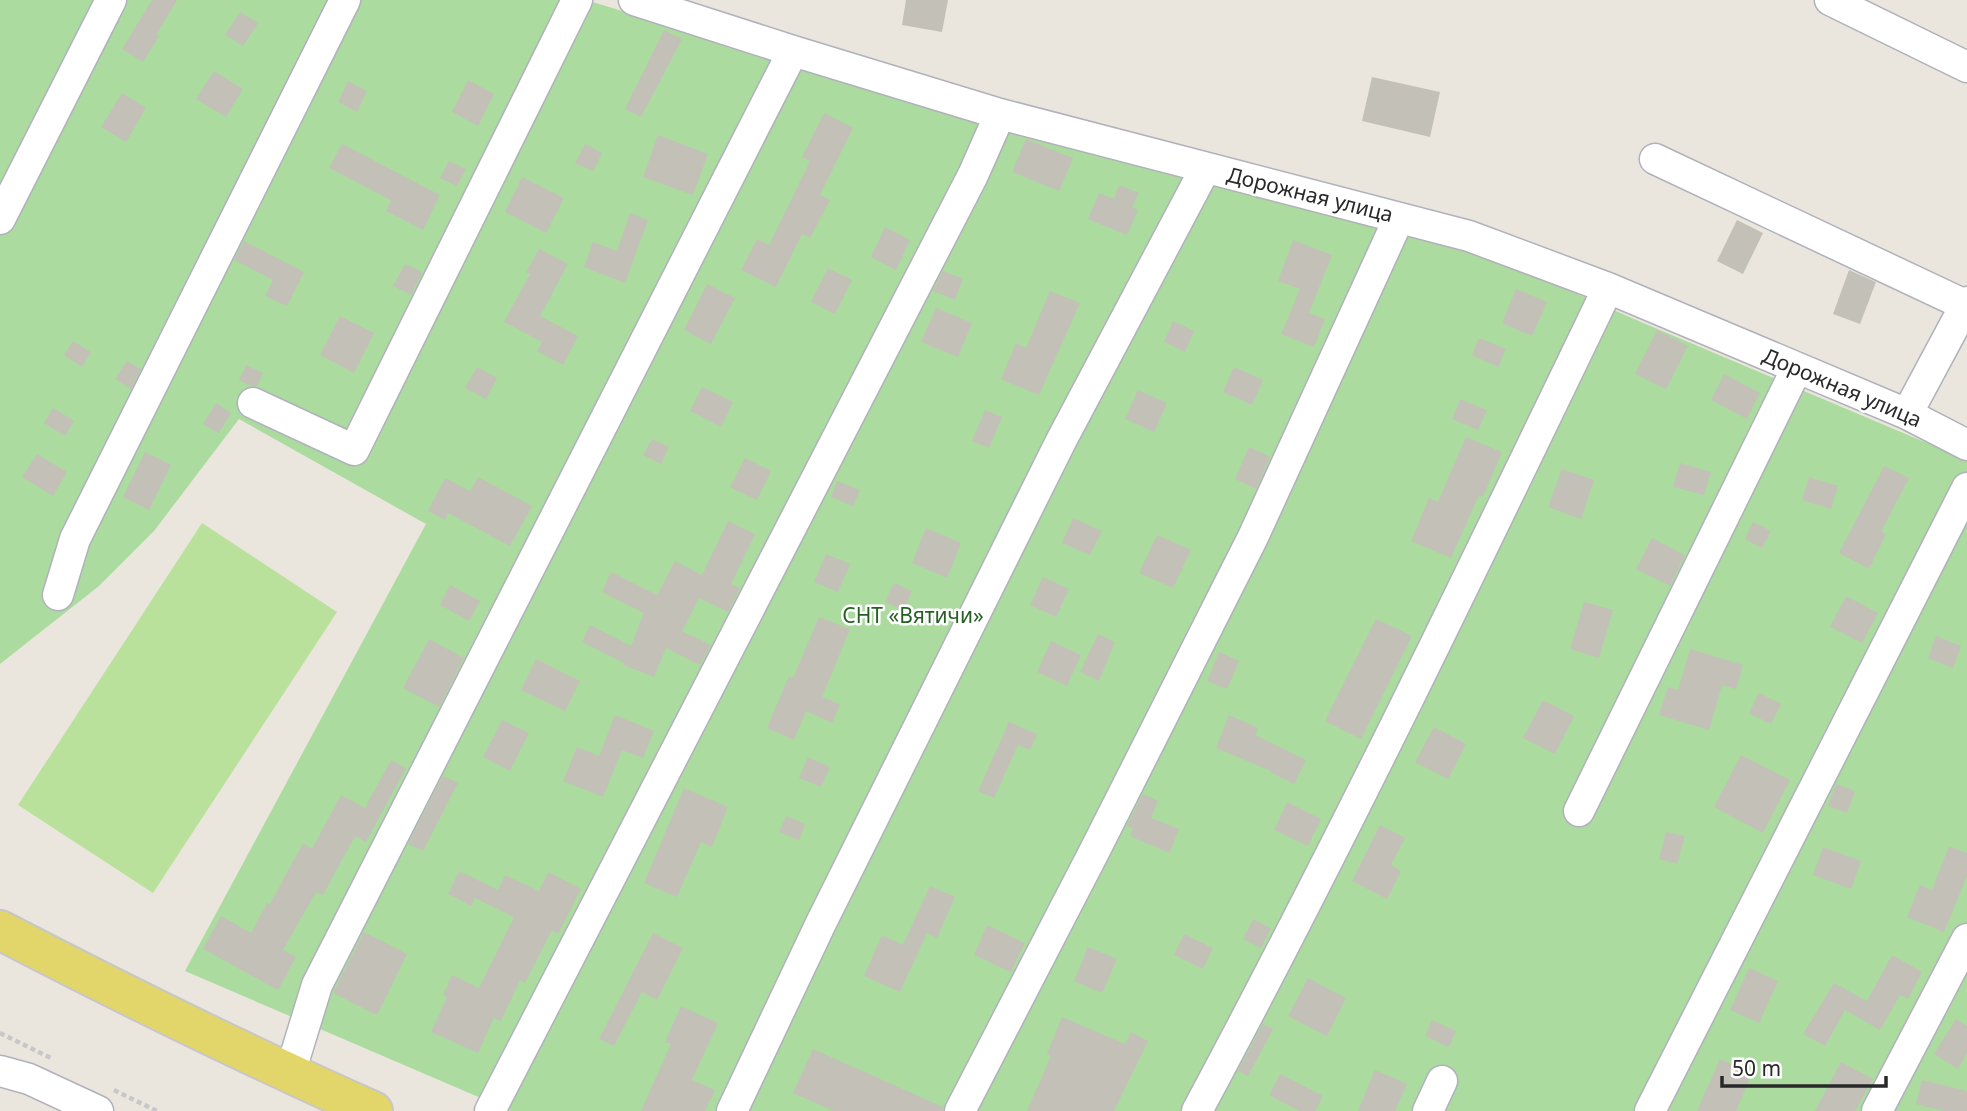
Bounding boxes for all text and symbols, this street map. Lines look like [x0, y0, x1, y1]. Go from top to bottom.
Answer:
street label: Дорожная улица [1224, 160, 1396, 228]
street label: Дорожная улица [1759, 341, 1926, 433]
park label: СНТ «Вятичи» [842, 601, 984, 629]
scale bar [1722, 1044, 1886, 1088]
text: 50 m [1732, 1054, 1781, 1082]

